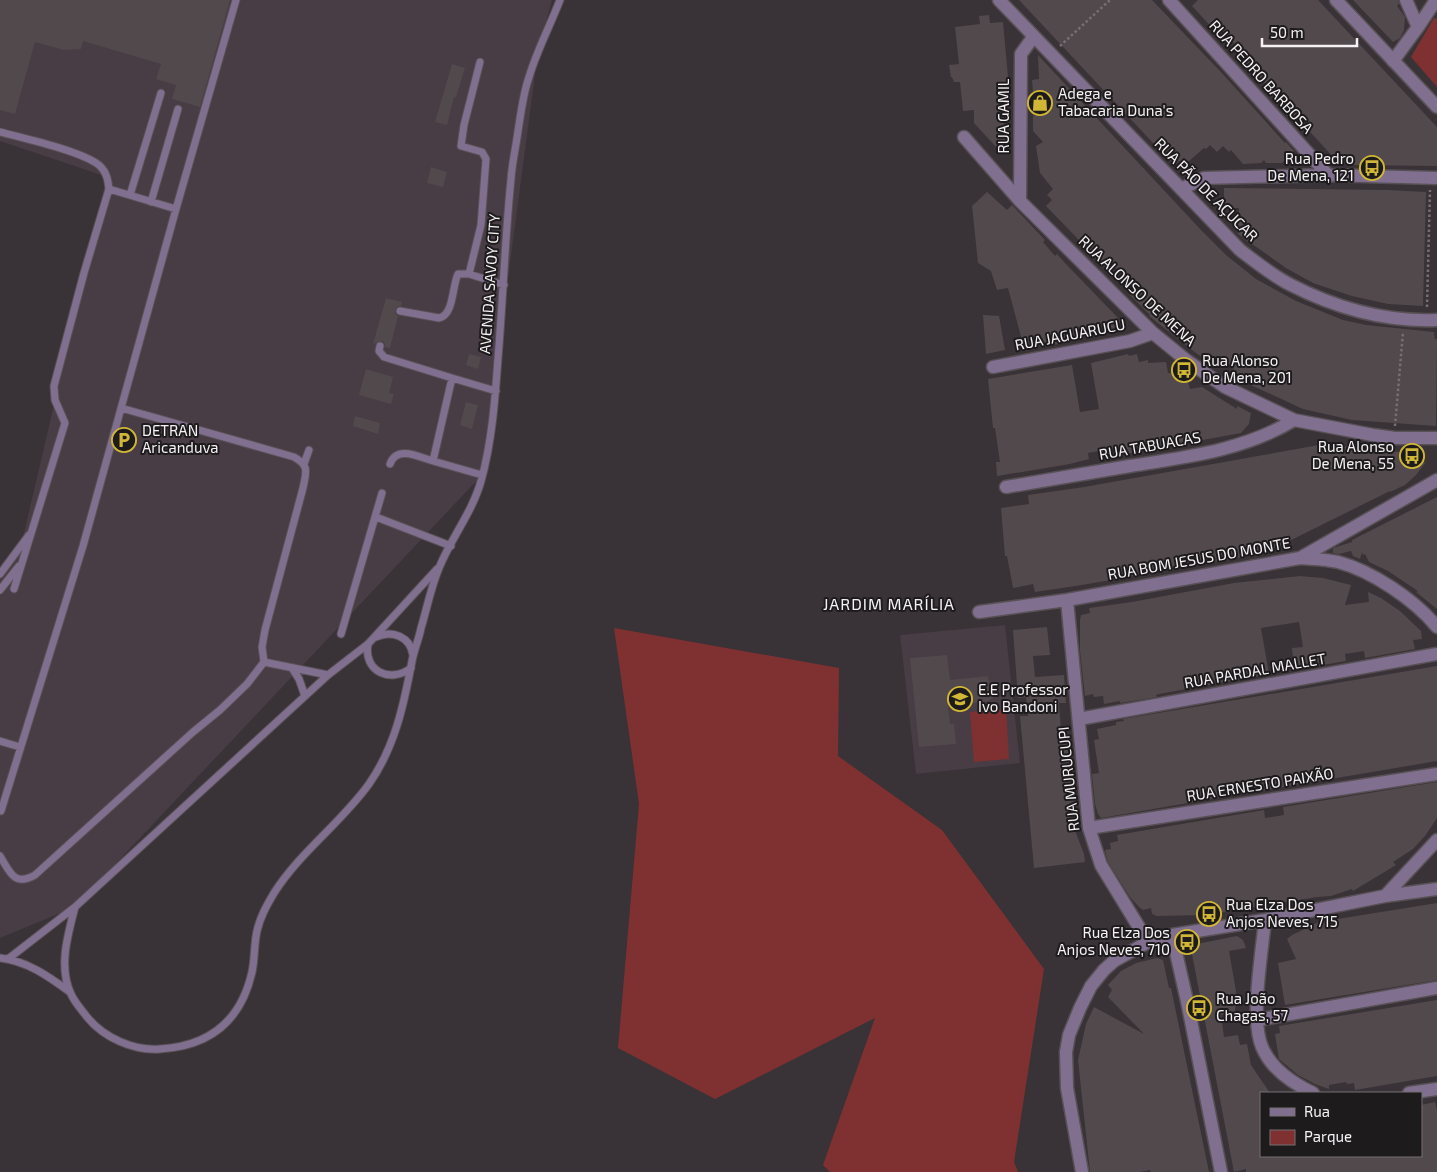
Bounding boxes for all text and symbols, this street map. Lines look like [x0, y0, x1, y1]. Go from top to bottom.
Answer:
scale bar [1262, 15, 1357, 47]
street label: RUA PEDRO BARBOSA [1206, 16, 1318, 137]
text: 50 m [1270, 23, 1304, 41]
street label: RUA GAMIL [994, 78, 1012, 154]
place label: Adega e Tabacaria Duna's [1058, 84, 1173, 119]
shop icon: Adega e Tabacaria Duna's [1027, 90, 1053, 116]
street label: RUA PÃO DE AÇUCAR [1151, 134, 1262, 245]
place label: Rua Pedro De Mena, 121 [1267, 149, 1354, 184]
bus stop icon: Rua Pedro De Mena, 121 [1359, 155, 1385, 181]
street label: AVENIDA SAVOY CITY [475, 213, 503, 355]
street label: RUA ALONSO DE MENA [1075, 231, 1200, 350]
street label: RUA JAGUARUCU [1013, 314, 1127, 354]
place label: Rua Alonso De Mena, 201 [1202, 351, 1292, 386]
bus stop icon: Rua Alonso De Mena, 201 [1171, 357, 1197, 383]
place label: DETRAN Aricanduva [142, 421, 219, 456]
parking icon: DETRAN Aricanduva [111, 427, 137, 453]
street label: RUA TABUACAS [1097, 427, 1202, 463]
place label: Rua Alonso De Mena, 55 [1312, 437, 1394, 472]
bus stop icon: Rua Alonso De Mena, 55 [1399, 443, 1425, 469]
street label: RUA BOM JESUS DO MONTE [1106, 533, 1291, 583]
district label: JARDIM MARÍLIA [823, 594, 955, 613]
street label: RUA PARDAL MALLET [1183, 649, 1327, 691]
place label: E.E Professor Ivo Bandoni [978, 680, 1068, 715]
school or university icon: E.E Professor Ivo Bandoni [947, 686, 973, 712]
street label: RUA MURUCUPI [1054, 726, 1082, 832]
street label: RUA ERNESTO PAIXÃO [1185, 764, 1335, 805]
place label: Rua Elza Dos Anjos Neves, 715 [1226, 895, 1338, 931]
bus stop icon: Rua Elza Dos Anjos Neves, 715 [1196, 901, 1222, 927]
place label: Rua Elza Dos Anjos Neves, 710 [1057, 923, 1170, 959]
bus stop icon: Rua Elza Dos Anjos Neves, 710 [1174, 929, 1200, 955]
place label: Rua João Chagas, 57 [1216, 989, 1288, 1024]
bus stop icon: Rua João Chagas, 57 [1186, 995, 1212, 1021]
legend [1260, 1092, 1422, 1157]
text: Rua [1304, 1102, 1330, 1120]
text: Parque [1304, 1127, 1352, 1145]

